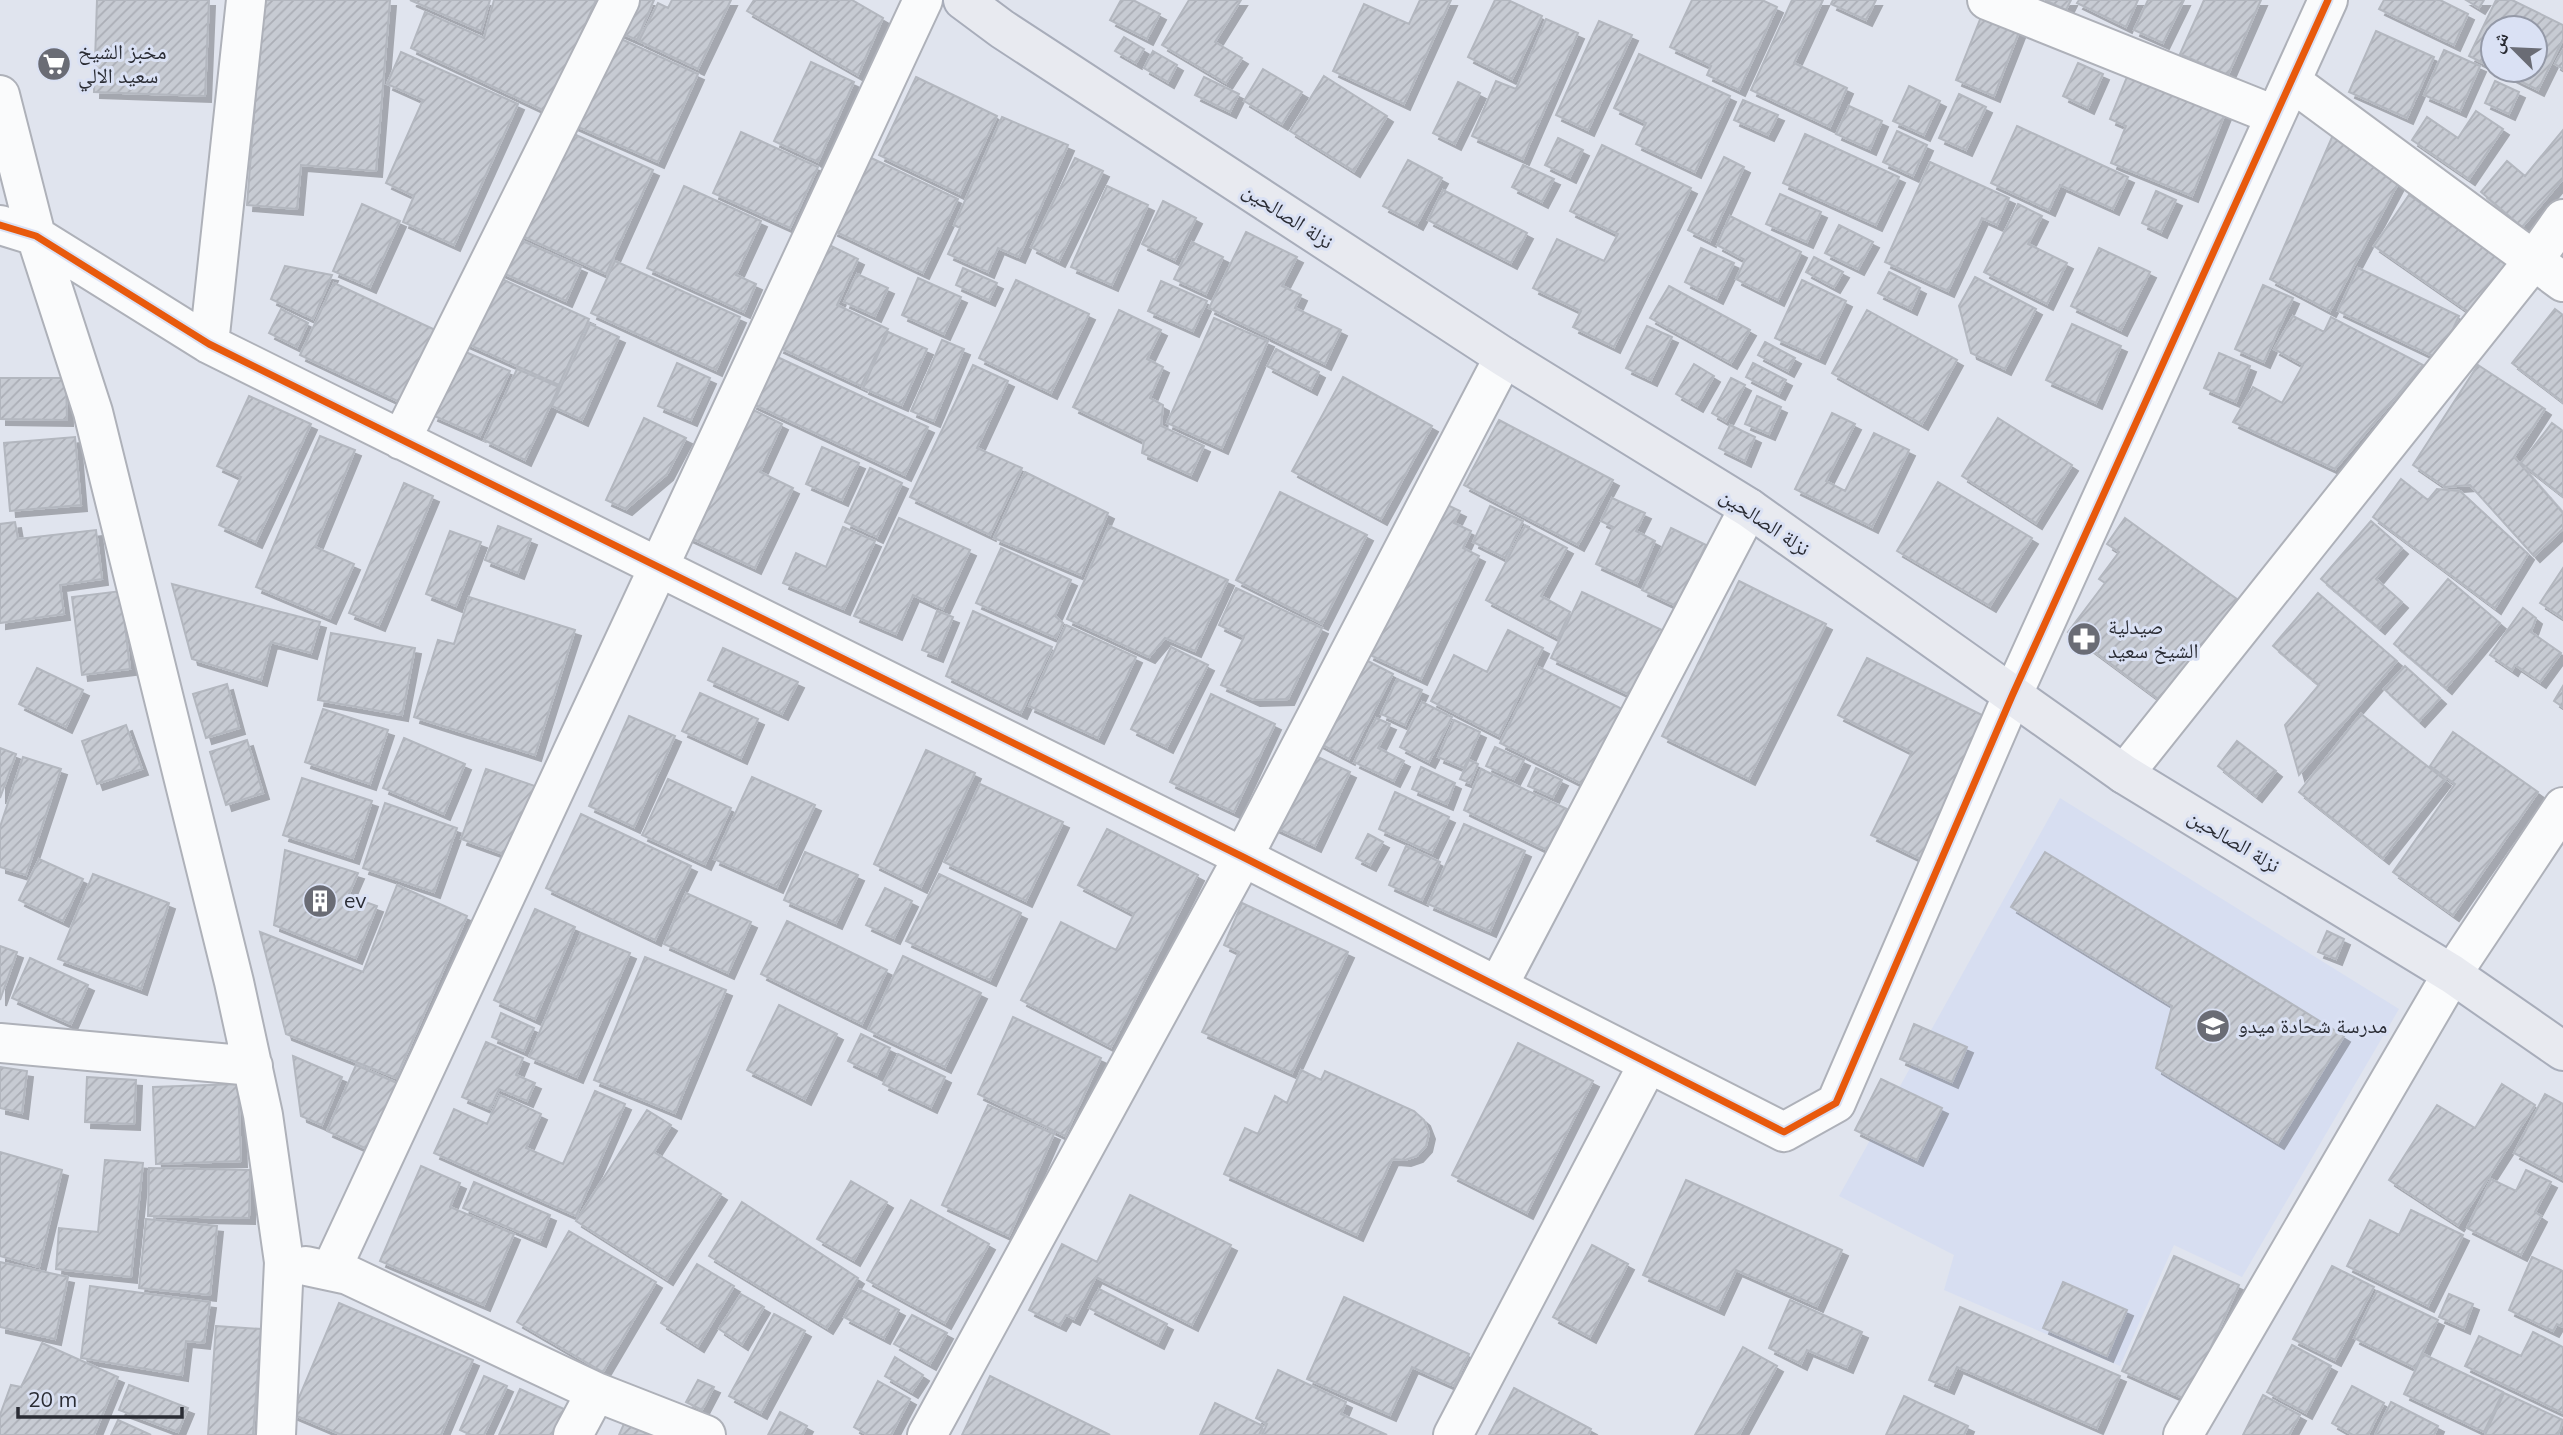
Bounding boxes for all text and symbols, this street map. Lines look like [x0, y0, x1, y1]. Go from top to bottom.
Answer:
north arrow [2479, 14, 2549, 84]
text: ش [2483, 28, 2514, 56]
place label: مخبز الشيخ سعيد الالي [78, 38, 167, 92]
supermarket icon: مخبز الشيخ سعيد الالي [35, 45, 73, 83]
street label: نزلة الصالحين [1238, 176, 1339, 255]
street label: نزلة الصالحين [1715, 482, 1816, 562]
place label: صيدلية الشيخ سعيد [2108, 613, 2198, 664]
pharmacy icon: صيدلية الشيخ سعيد [2065, 620, 2103, 658]
street label: نزلة الصالحين [2183, 802, 2285, 879]
building icon: ev [301, 882, 339, 920]
place label: ev [344, 887, 366, 913]
school or university icon: مدرسة شحادة ميدو [2194, 1007, 2232, 1045]
place label: مدرسة شحادة ميدو [2238, 1012, 2387, 1038]
scale bar [18, 1376, 182, 1420]
text: 20 m [28, 1386, 77, 1412]

